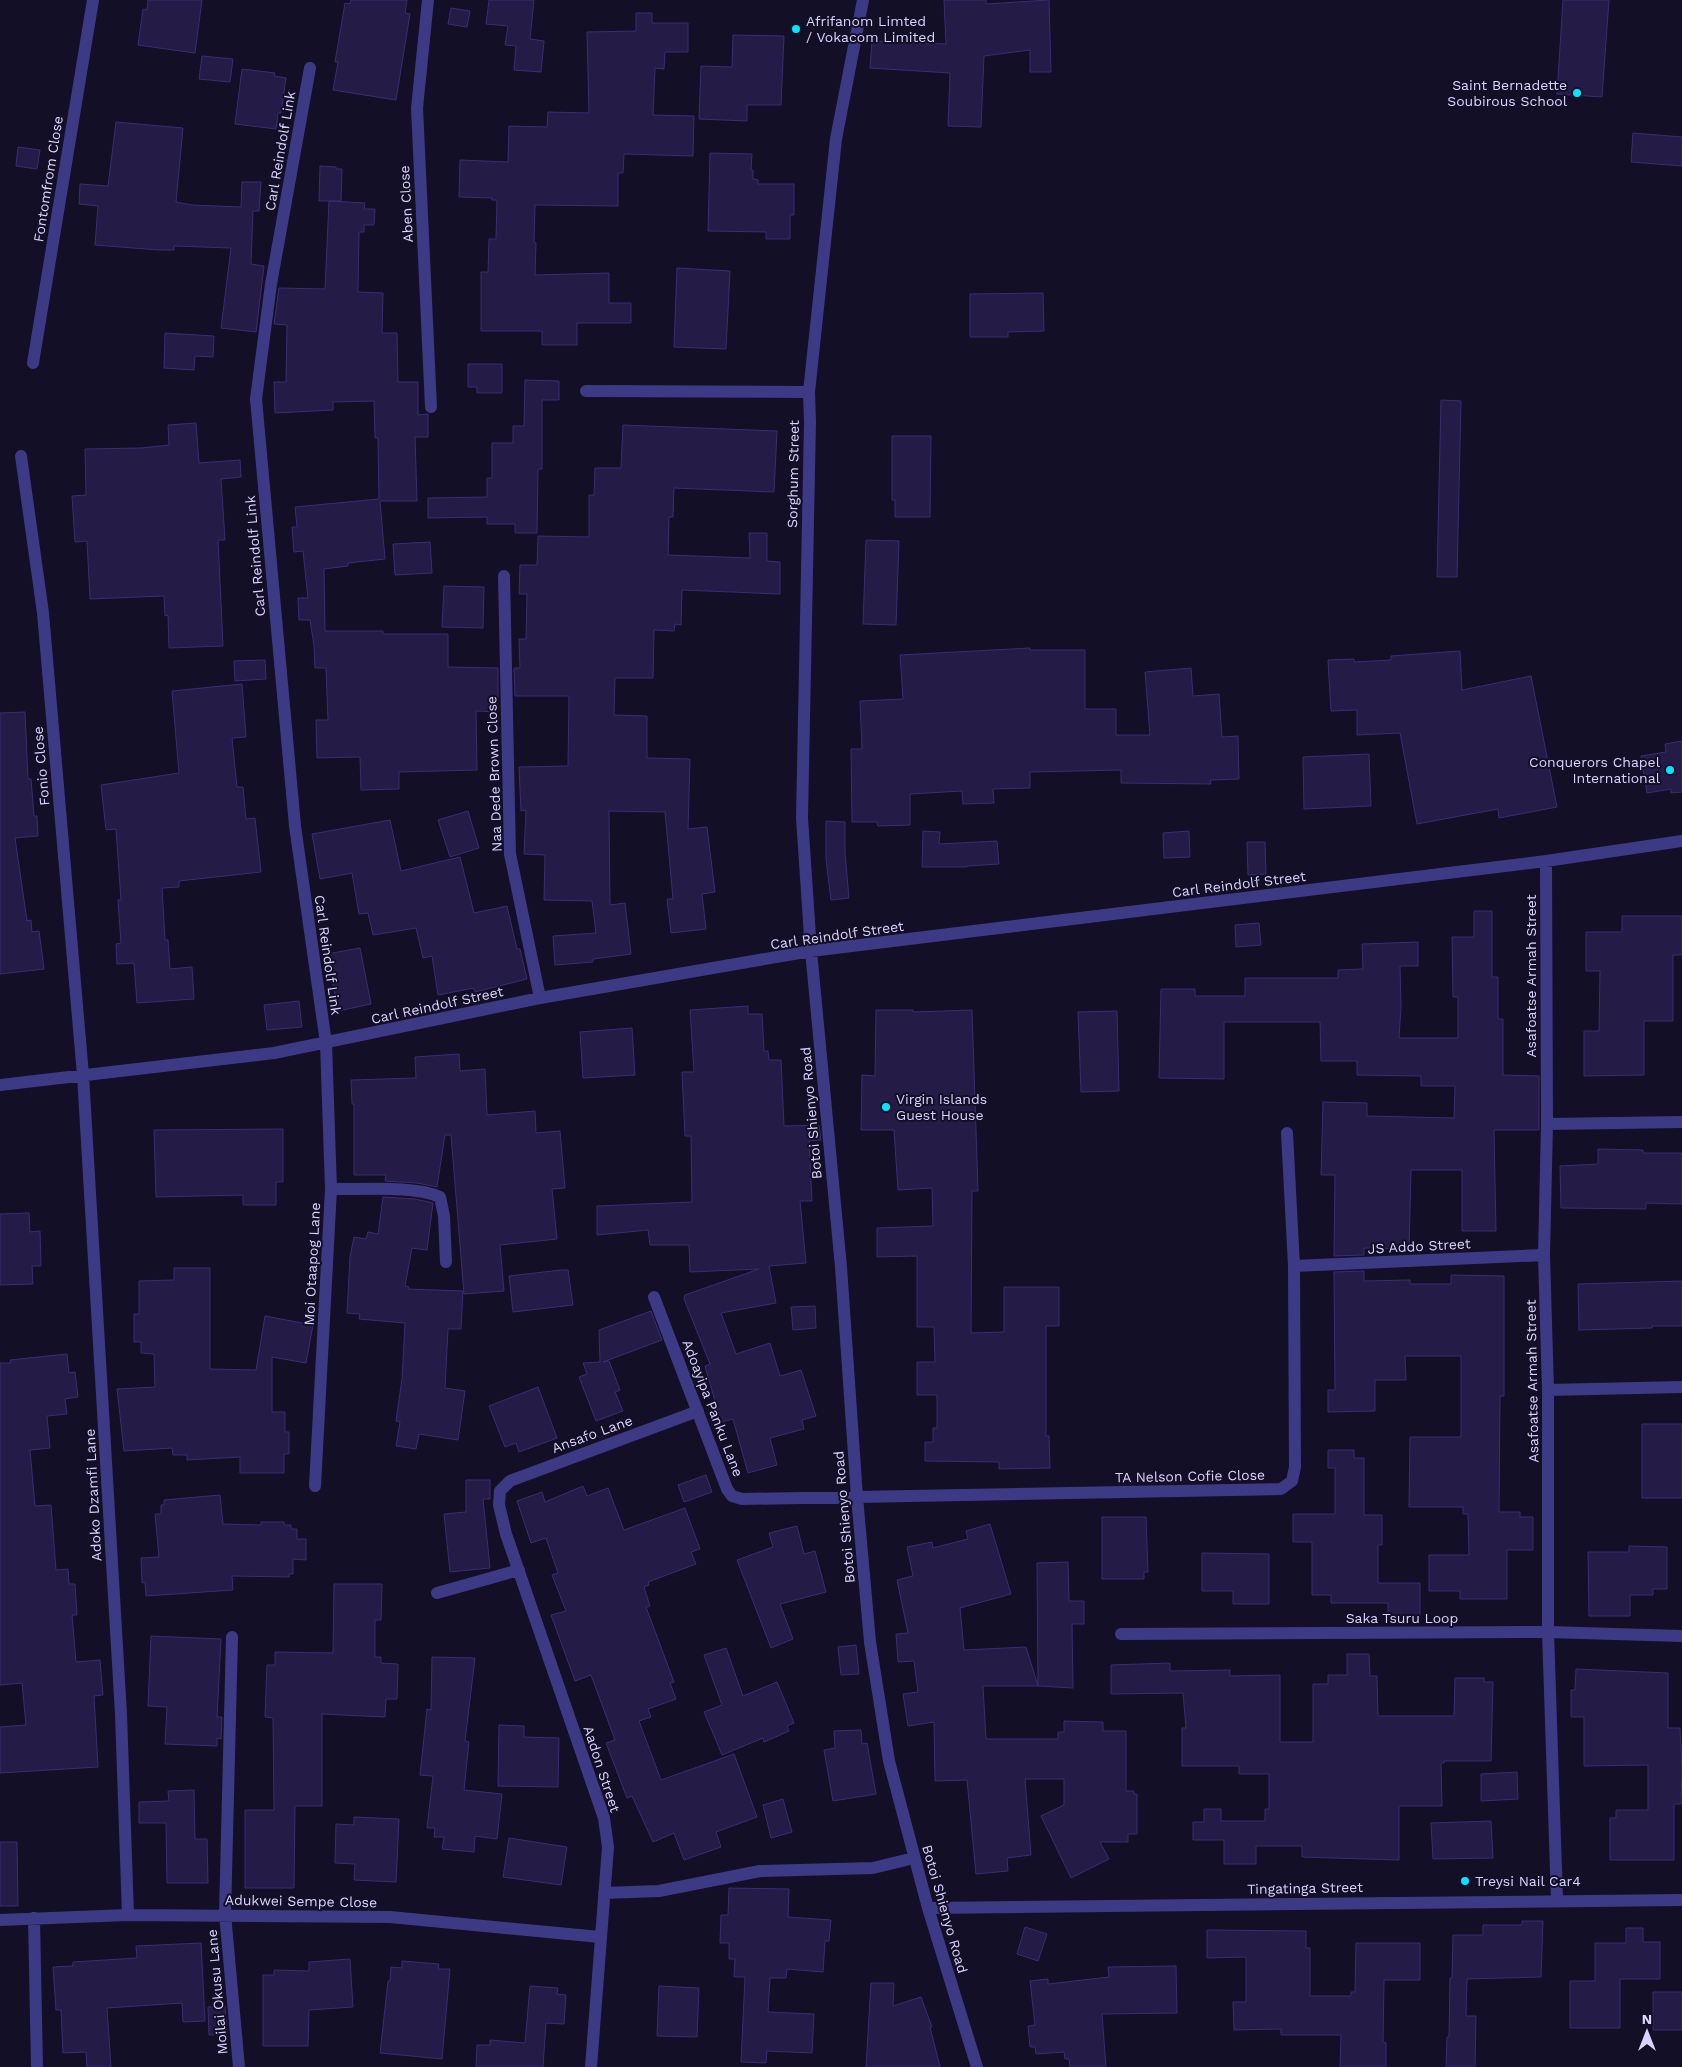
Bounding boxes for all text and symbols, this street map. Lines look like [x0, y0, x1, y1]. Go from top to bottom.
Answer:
place label: Afrifanom Limted / Vokacom Limited [806, 13, 935, 45]
marker: Afrifanom Limted / Vokacom Limited [790, 23, 802, 35]
place label: Saint Bernadette Soubirous School [1447, 77, 1568, 109]
marker: Saint Bernadette Soubirous School [1571, 87, 1583, 99]
street label: Carl Reindolf Link [262, 90, 298, 212]
street label: Fontomfrom Close [30, 115, 66, 243]
street label: Aben Close [396, 165, 416, 243]
street label: Sorghum Street [784, 420, 802, 528]
street label: Carl Reindolf Link [242, 495, 268, 617]
street label: Naa Dede Brown Close [483, 696, 505, 852]
street label: Fonio Close [30, 726, 52, 806]
place label: Conquerors Chapel International [1529, 754, 1661, 786]
marker: Conquerors Chapel International [1664, 764, 1676, 776]
street label: Carl Reindolf Street [1171, 868, 1307, 900]
street label: Carl Reindolf Link [312, 894, 344, 1016]
street label: Asafoatse Armah Street [1523, 894, 1539, 1058]
street label: Carl Reindolf Street [769, 918, 905, 952]
street label: Carl Reindolf Street [369, 983, 505, 1027]
street label: Botoi Shienyo Road [797, 1046, 825, 1180]
place label: Virgin Islands Guest House [896, 1091, 987, 1123]
marker: Virgin Islands Guest House [880, 1101, 892, 1113]
street label: Moi Otaapog Lane [301, 1202, 323, 1326]
street label: JS Addo Street [1367, 1235, 1471, 1257]
street label: Asafoatse Armah Street [1523, 1299, 1541, 1463]
street label: Adoayipa Panku Lane [679, 1337, 747, 1479]
street label: Ansafo Lane [549, 1412, 635, 1456]
street label: Adoko Dzamfi Lane [82, 1428, 104, 1562]
street label: Botoi Shienyo Road [830, 1450, 858, 1584]
street label: TA Nelson Cofie Close [1115, 1467, 1265, 1485]
street label: Saka Tsuru Loop [1346, 1610, 1458, 1626]
street label: Aadon Street [580, 1724, 624, 1814]
street label: Botoi Shienyo Road [919, 1843, 971, 1975]
place label: Treysi Nail Car4 [1475, 1873, 1581, 1889]
marker: Treysi Nail Car4 [1459, 1875, 1471, 1887]
street label: Tingatinga Street [1247, 1879, 1363, 1897]
street label: Adukwei Sempe Close [225, 1892, 377, 1910]
street label: Moilai Okusu Lane [204, 1929, 230, 2055]
north arrow [1622, 2007, 1672, 2057]
text: N [1642, 2011, 1652, 2027]

